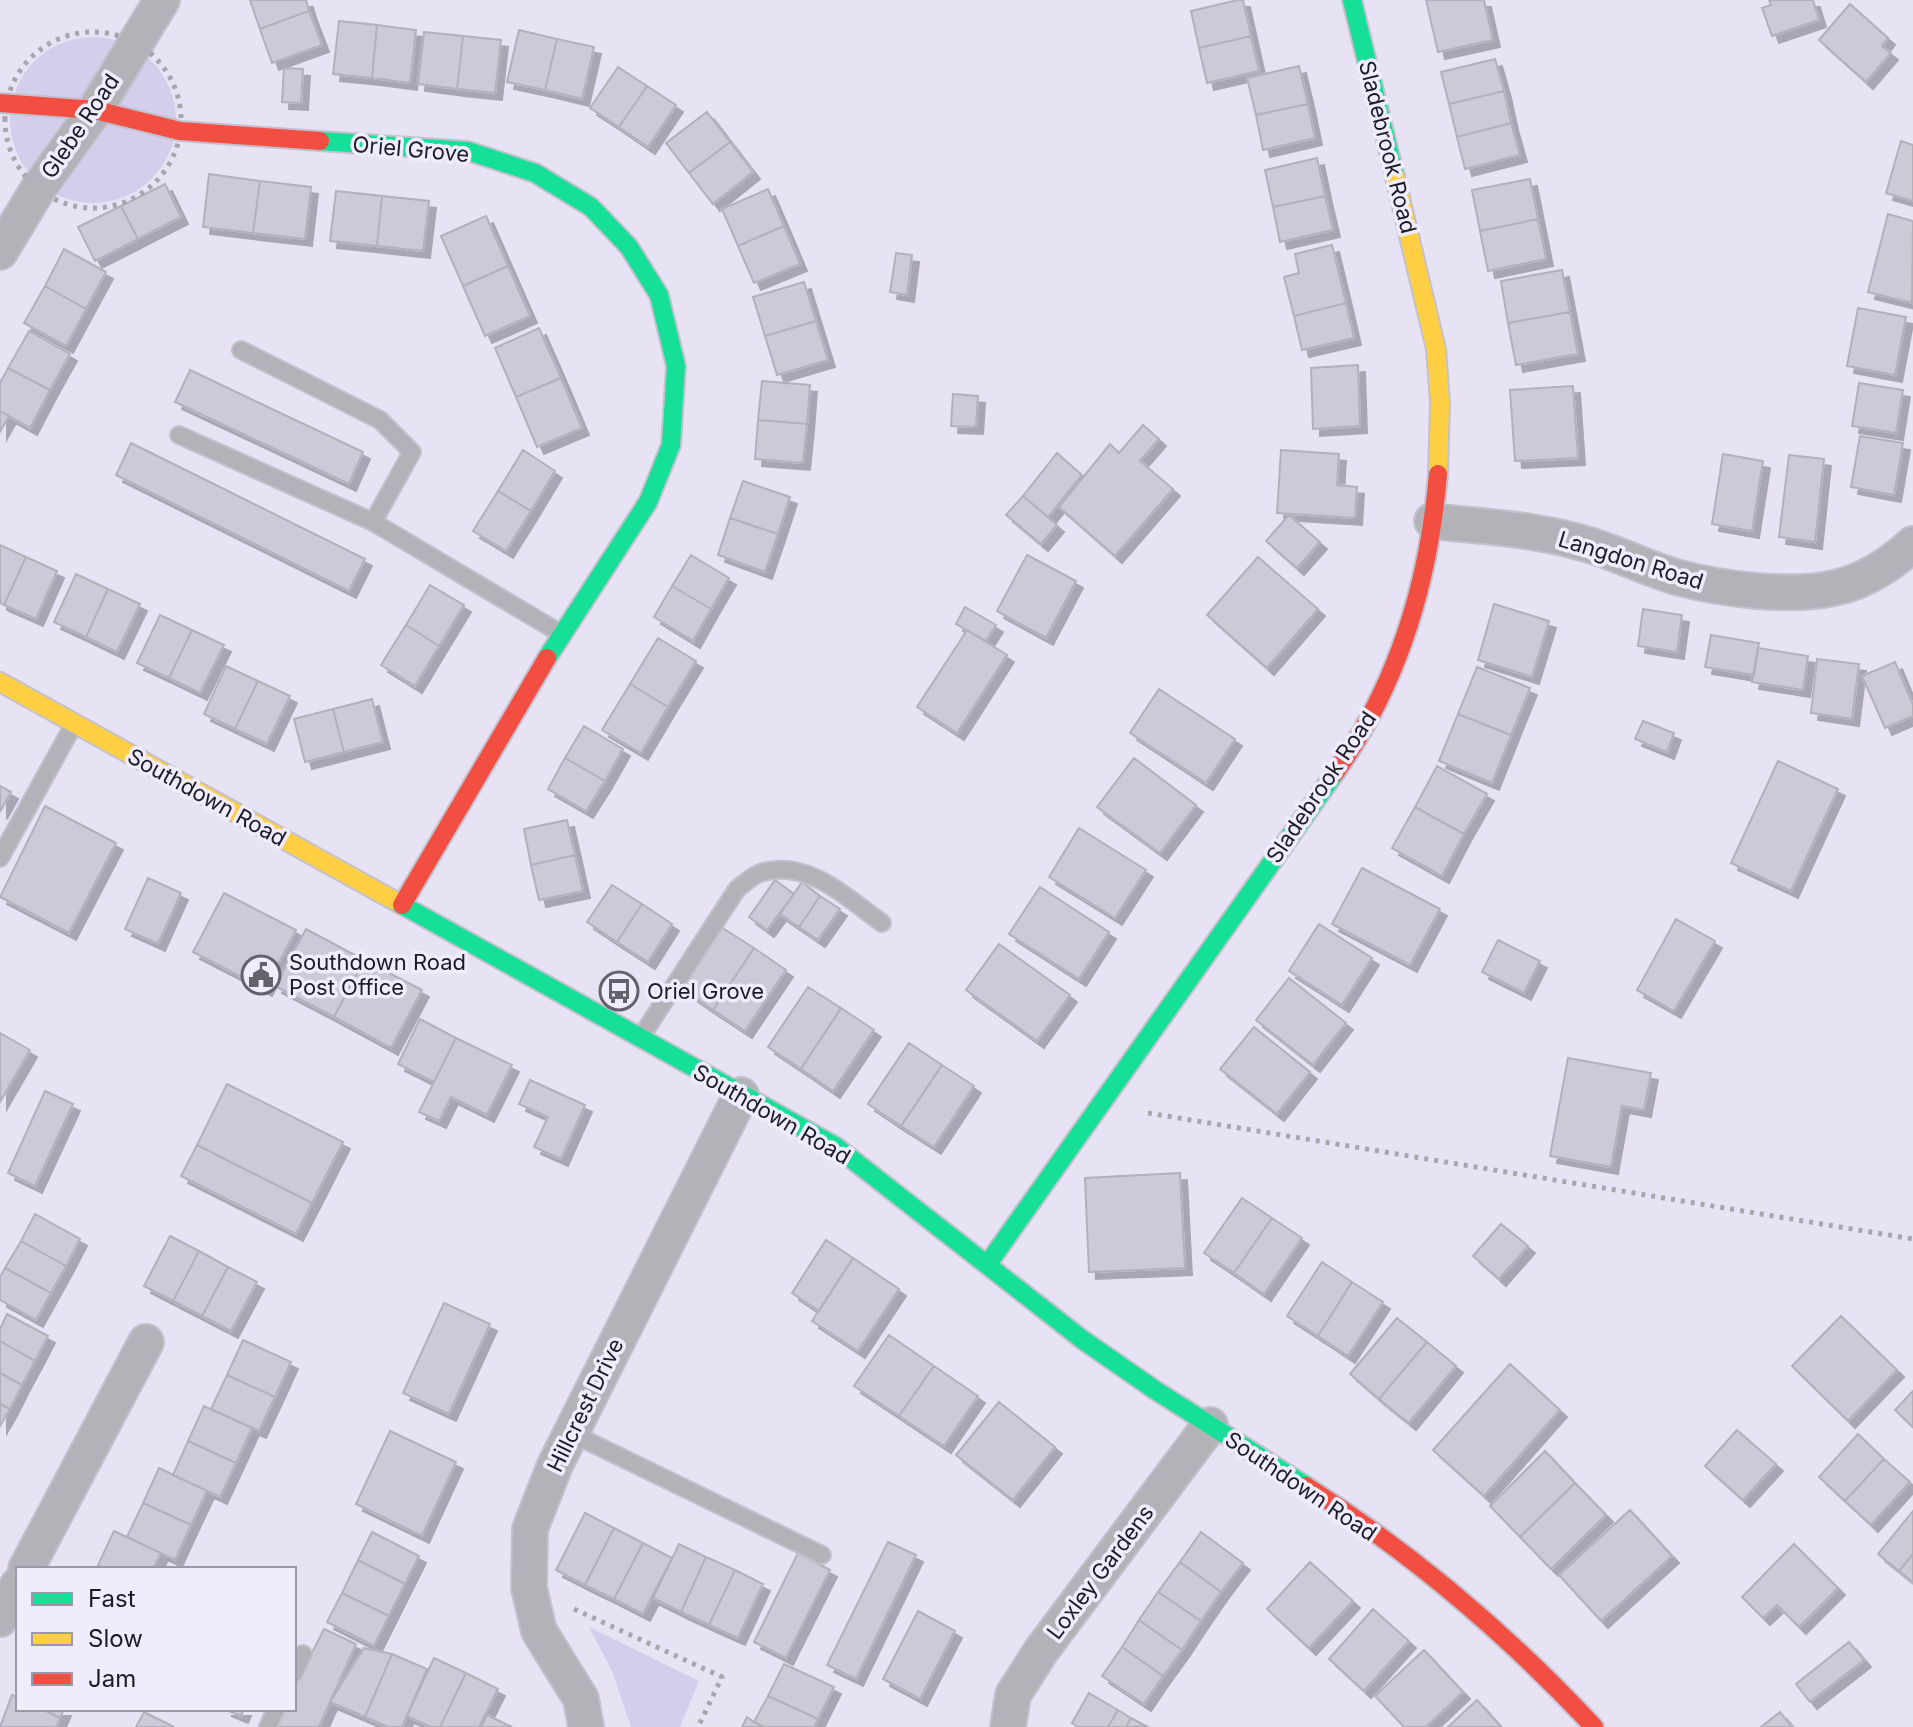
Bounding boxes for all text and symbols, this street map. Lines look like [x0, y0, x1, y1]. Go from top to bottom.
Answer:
street label: Sladebrook Road [1354, 58, 1422, 236]
street label: Glebe Road [36, 69, 124, 183]
street label: Oriel Grove [352, 131, 470, 167]
street label: Langdon Road [1555, 526, 1707, 594]
street label: Sladebrook Road [1261, 706, 1381, 868]
street label: Southdown Road [123, 743, 291, 851]
place label: Southdown Road Post Office [289, 949, 466, 1000]
public building icon: Southdown Road Post Office [240, 954, 282, 996]
bus stop icon: Oriel Grove [598, 970, 640, 1012]
place label: Oriel Grove [647, 978, 764, 1004]
street label: Southdown Road [689, 1058, 855, 1170]
street label: Hillcrest Drive [541, 1334, 629, 1476]
street label: Southdown Road [1220, 1426, 1382, 1546]
street label: Loxley Gardens [1041, 1500, 1159, 1644]
legend [16, 1567, 296, 1711]
text: Fast [88, 1584, 136, 1613]
text: Slow [88, 1624, 143, 1653]
text: Jam [88, 1664, 136, 1693]

